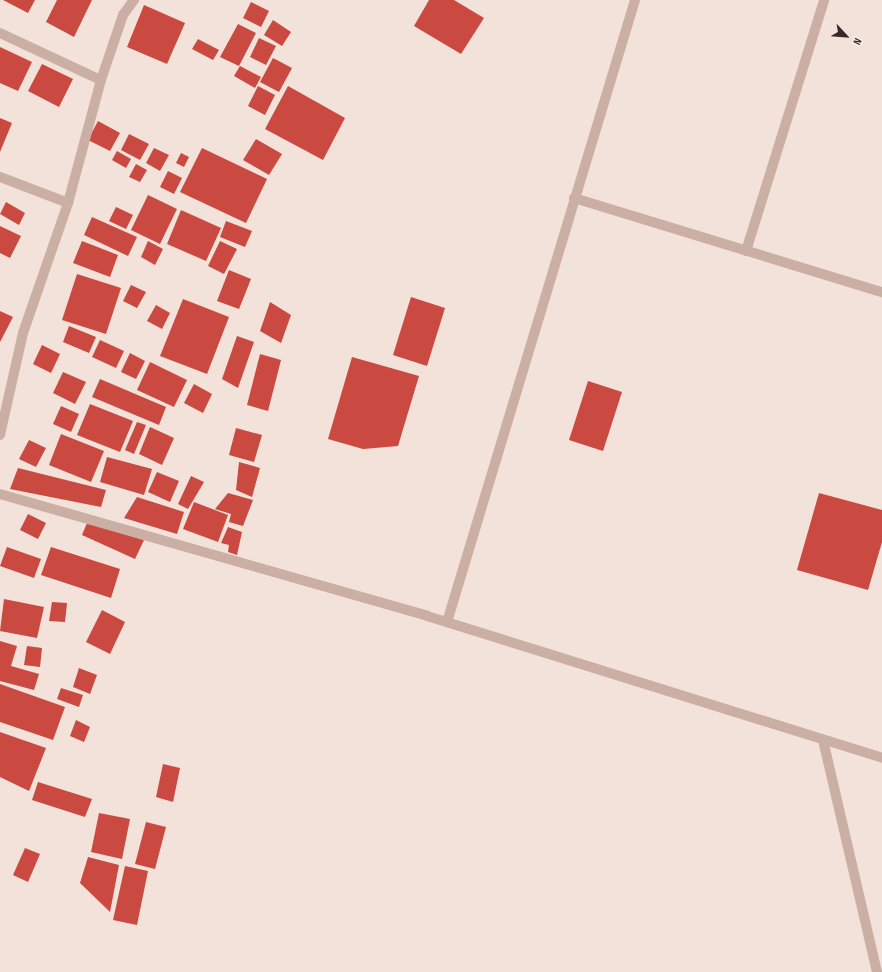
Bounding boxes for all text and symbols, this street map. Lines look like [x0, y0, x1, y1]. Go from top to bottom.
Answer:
north arrow [826, 16, 866, 56]
text: N [850, 36, 864, 47]

